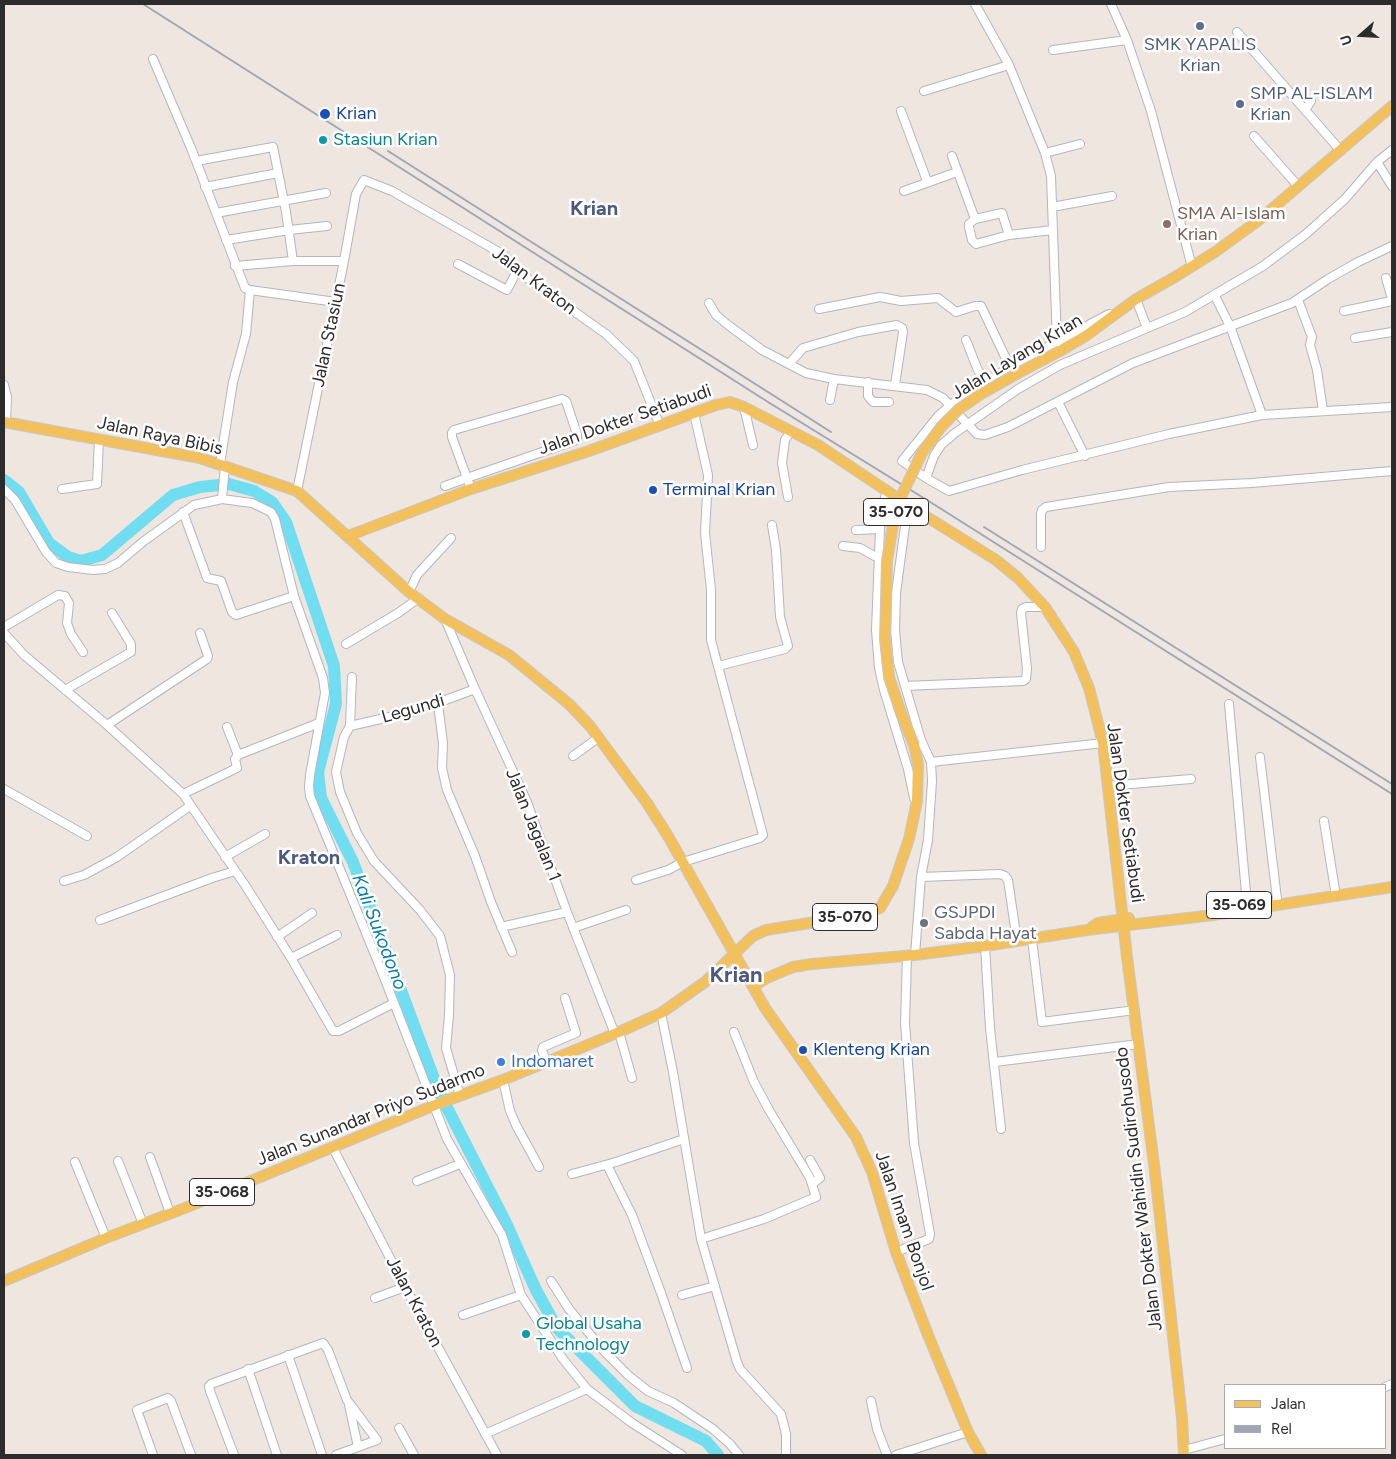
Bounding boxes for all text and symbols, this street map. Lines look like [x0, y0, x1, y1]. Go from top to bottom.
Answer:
north arrow [1336, 10, 1386, 60]
marker: SMK YAPALIS Krian [1194, 20, 1206, 32]
text: U [1337, 33, 1356, 47]
place label: SMK YAPALIS Krian [1144, 34, 1256, 76]
place label: SMP AL-ISLAM Krian [1250, 83, 1373, 126]
marker: SMP AL-ISLAM Krian [1234, 98, 1246, 110]
place label: Krian [336, 103, 376, 125]
marker: Krian [318, 107, 332, 121]
place label: Stasiun Krian [333, 129, 438, 151]
marker: Stasiun Krian [317, 134, 329, 146]
district label: Krian [570, 197, 618, 221]
place label: SMA Al-Islam Krian [1177, 203, 1285, 245]
marker: SMA Al-Islam Krian [1161, 218, 1173, 230]
street label: Jalan Kraton [488, 242, 580, 320]
street label: Jalan Stasiun [307, 281, 351, 389]
street label: Jalan Layang Krian [948, 310, 1086, 404]
street label: Jalan Dokter Setiabudi [536, 380, 714, 460]
street label: Jalan Raya Bibis [95, 412, 225, 460]
place label: Terminal Krian [663, 479, 775, 501]
marker: Terminal Krian [647, 484, 659, 496]
road number: 35-070 [864, 498, 928, 526]
street label: Legundi [379, 690, 447, 728]
street label: Jalan Dokter Setiabudi [1102, 722, 1148, 904]
street label: Jalan Jagalan 1 [501, 766, 565, 884]
district label: Kraton [278, 846, 340, 870]
water label: Kali Sukodono [346, 871, 412, 993]
road number: 35-069 [1206, 892, 1272, 918]
place label: GSJPDI Sabda Hayat [934, 902, 1037, 944]
road number: 35-070 [812, 904, 878, 930]
marker: GSJPDI Sabda Hayat [918, 917, 930, 929]
district label: Krian [710, 963, 762, 989]
place label: Klenteng Krian [813, 1039, 930, 1061]
marker: Klenteng Krian [797, 1044, 809, 1056]
street label: Jalan Dokter Wahidin Sudirohusodo [1111, 1046, 1167, 1332]
place label: Indomaret [511, 1051, 594, 1073]
marker: Indomaret [495, 1056, 507, 1068]
street label: Jalan Sunandar Priyo Sudarmo [254, 1059, 488, 1171]
street label: Jalan Imam Bonjol [870, 1148, 938, 1294]
road number: 35-068 [190, 1178, 254, 1206]
street label: Jalan Kraton [381, 1253, 447, 1351]
place label: Global Usaha Technology [536, 1313, 642, 1356]
marker: Global Usaha Technology [520, 1328, 532, 1340]
legend [1224, 1384, 1386, 1449]
text: Jalan [1271, 1395, 1306, 1413]
text: Rel [1271, 1420, 1292, 1438]

